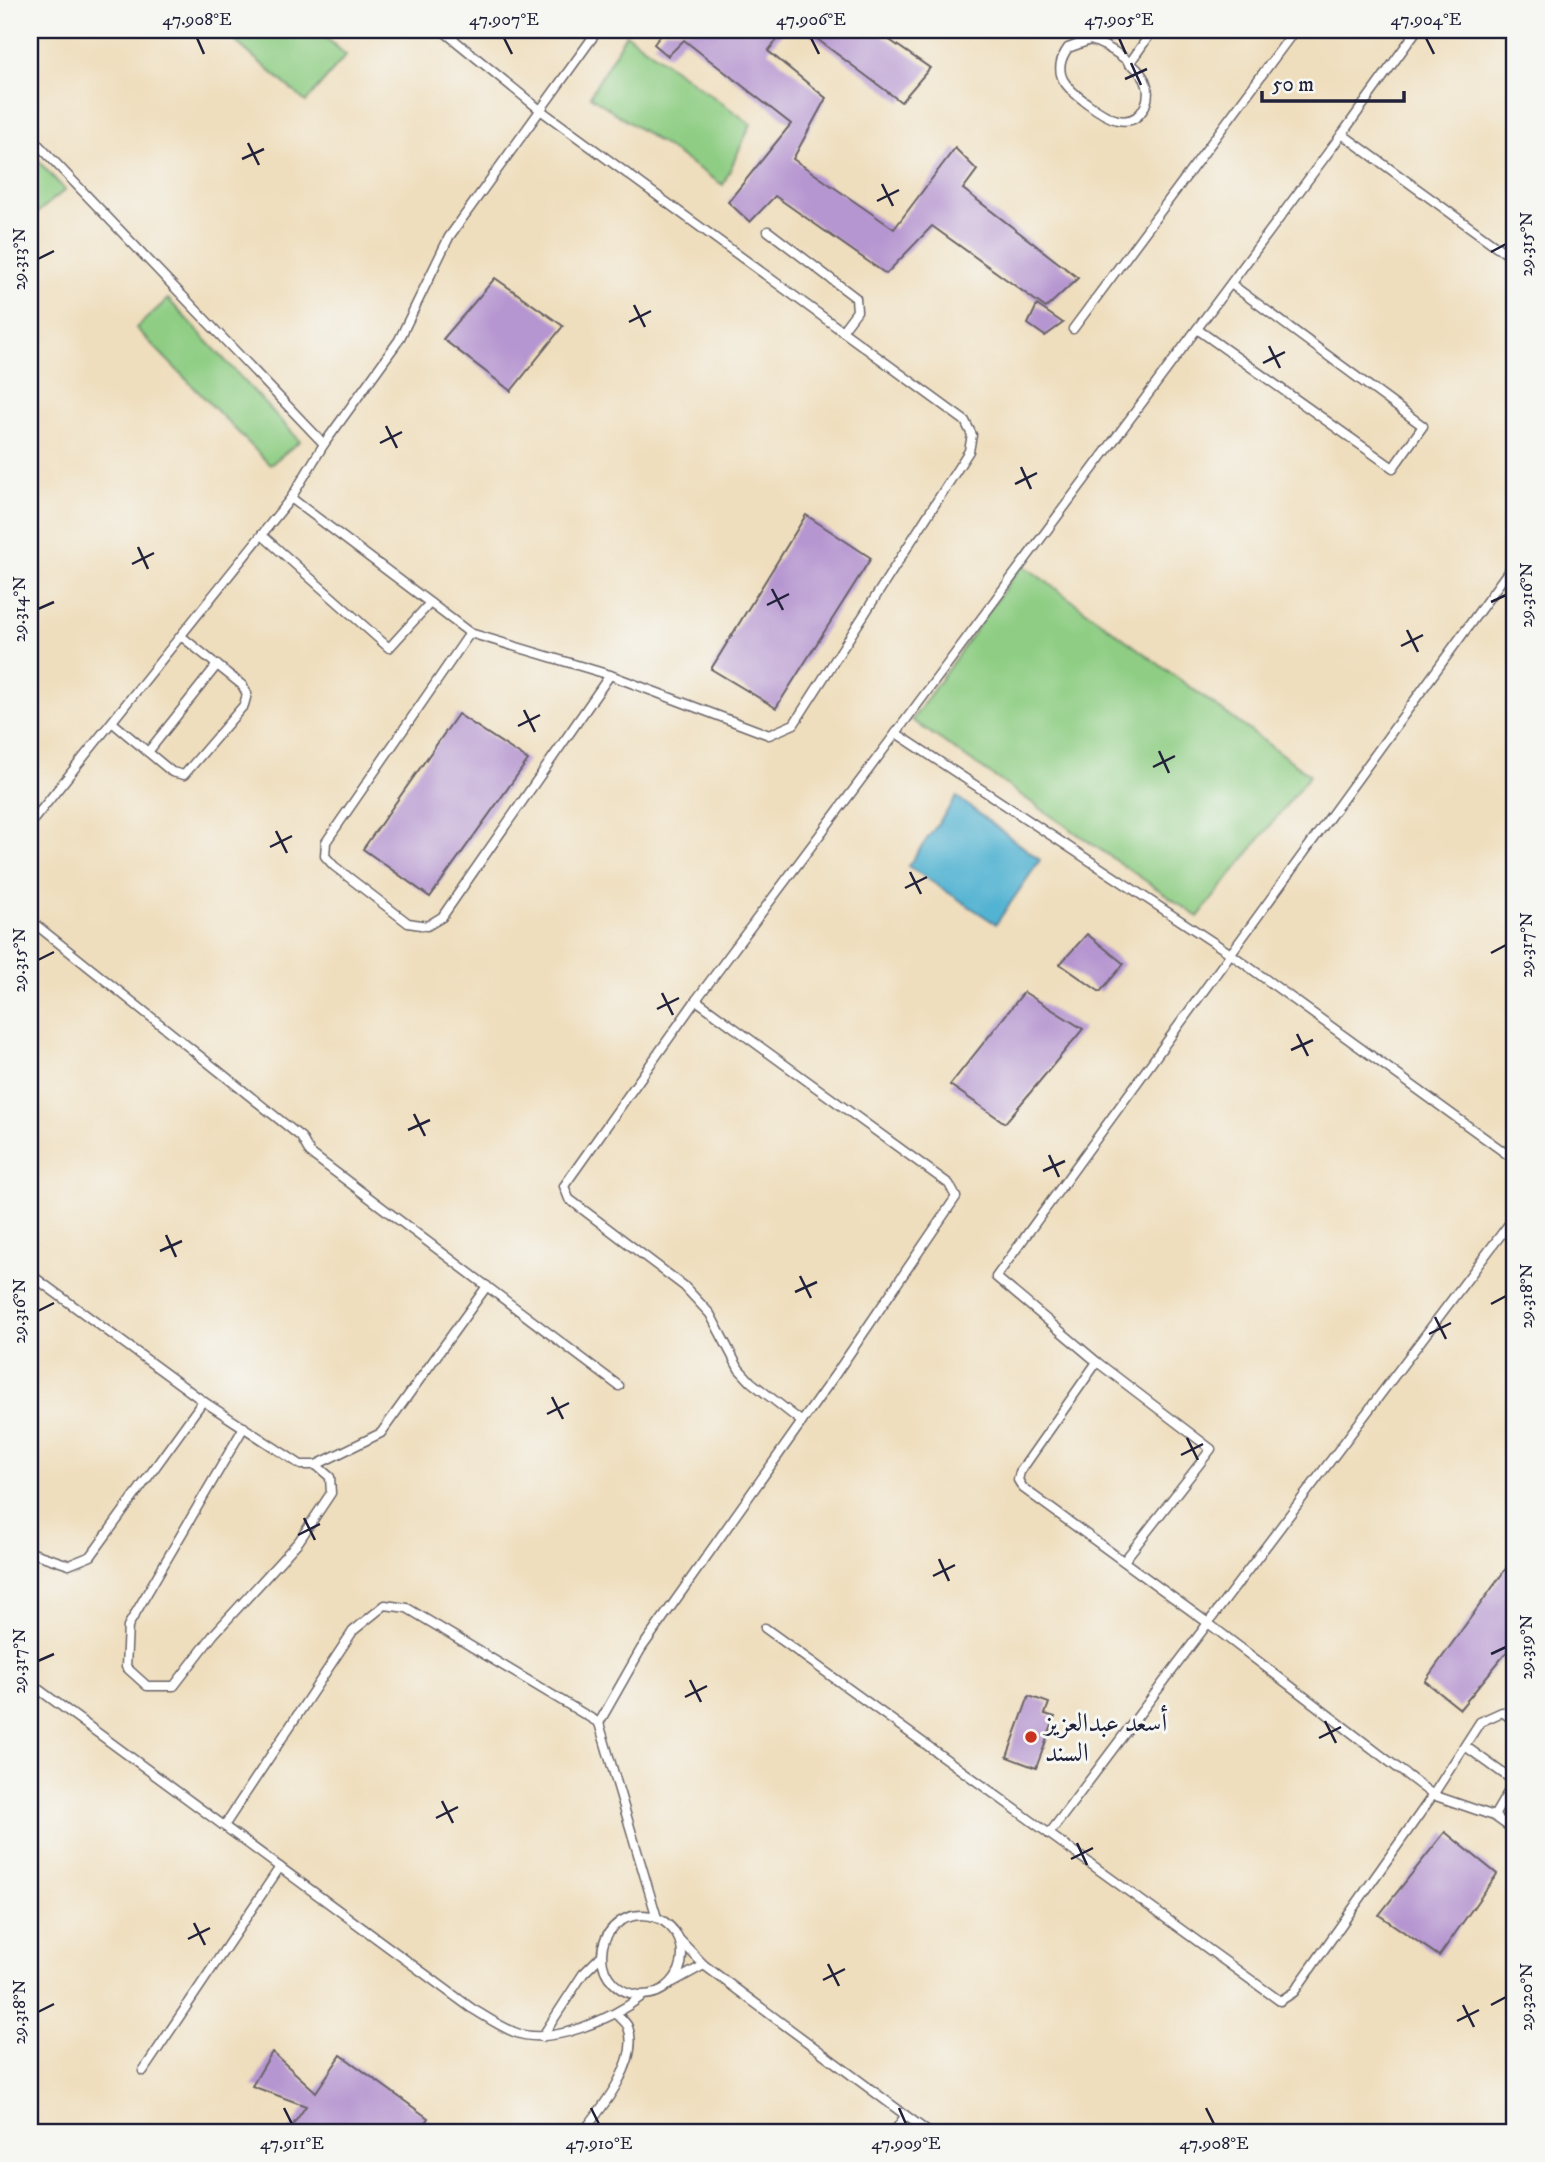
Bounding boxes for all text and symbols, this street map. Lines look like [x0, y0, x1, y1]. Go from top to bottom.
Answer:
text: 47.908°E [162, 9, 232, 31]
text: 47.907°E [469, 9, 539, 31]
text: 47.906°E [776, 9, 846, 31]
text: 47.905°E [1084, 9, 1154, 31]
text: 47.904°E [1391, 9, 1462, 31]
scale bar [1262, 60, 1403, 104]
text: 50 m [1272, 72, 1314, 98]
text: 29.315°N [1516, 211, 1538, 276]
text: 29.313°N [9, 227, 31, 290]
text: 29.316°N [1516, 562, 1538, 628]
text: 29.314°N [9, 576, 31, 642]
text: 29.317°N [1516, 912, 1538, 978]
text: 29.315°N [9, 927, 31, 992]
text: 29.318°N [1516, 1263, 1538, 1328]
text: 29.316°N [9, 1278, 31, 1344]
text: 29.319°N [1516, 1614, 1538, 1679]
text: 29.317°N [9, 1628, 31, 1694]
place label: أسعد عبدالعزيز السند [1042, 1705, 1167, 1770]
marker: أسعد عبدالعزيز السند [1023, 1729, 1039, 1745]
text: 29.320°N [1516, 1963, 1538, 2031]
text: 29.318°N [9, 1979, 31, 2044]
text: 47.911°E [260, 2133, 324, 2155]
text: 47.910°E [565, 2133, 633, 2155]
text: 47.909°E [871, 2133, 941, 2155]
text: 47.908°E [1179, 2133, 1249, 2155]

